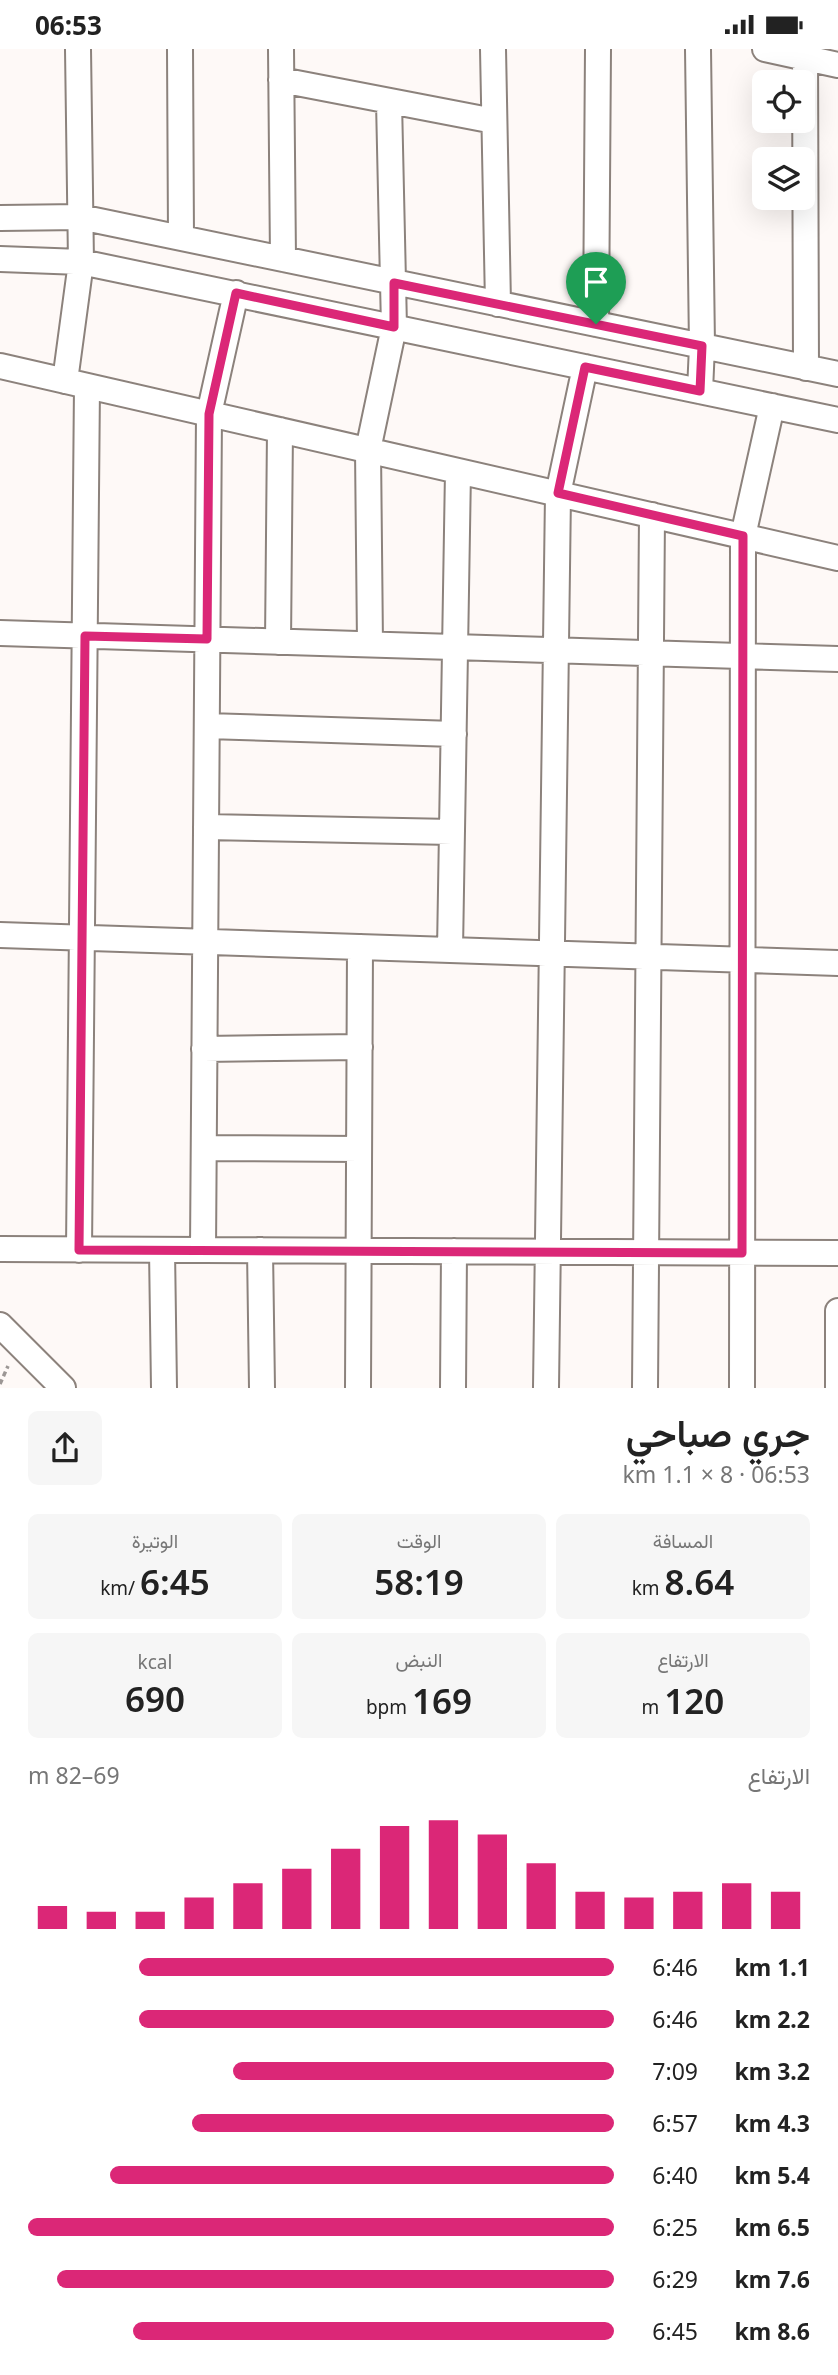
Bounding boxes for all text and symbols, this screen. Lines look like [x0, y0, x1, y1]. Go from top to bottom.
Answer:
text: 06:53 [35, 7, 102, 43]
map controls [752, 70, 815, 210]
button: locate [752, 70, 815, 133]
button: layers [752, 147, 815, 210]
pin [566, 252, 626, 324]
icon: arrive [577, 263, 615, 301]
text: جري صباحي [626, 1406, 810, 1458]
button: share [28, 1411, 102, 1485]
text: 06:53 · 8 × 1.1 km [623, 1458, 810, 1490]
text: الوتيرة [132, 1528, 178, 1554]
text: الوقت [397, 1528, 441, 1554]
text: المسافة [653, 1528, 713, 1554]
text: 6:45 [140, 1558, 210, 1605]
text: 58:19 [374, 1558, 464, 1605]
text: 8.64 [665, 1558, 734, 1605]
text: /km [100, 1575, 140, 1601]
text: km [632, 1575, 665, 1601]
text: النبض [395, 1647, 443, 1673]
text: الارتفاع [657, 1647, 709, 1673]
text: kcal [138, 1649, 172, 1675]
text: 690 [125, 1675, 185, 1722]
text: 169 [412, 1677, 472, 1724]
text: 120 [664, 1677, 724, 1724]
text: bpm [366, 1694, 412, 1720]
text: m [642, 1694, 664, 1720]
text: 69–82 m [28, 1759, 120, 1791]
text: الارتفاع [748, 1759, 810, 1791]
text: 6:46 [652, 1951, 698, 1983]
text: 1.1 km [735, 1951, 810, 1983]
text: 6:46 [652, 2003, 698, 2035]
text: 2.2 km [735, 2003, 810, 2035]
text: 7:09 [652, 2055, 698, 2087]
text: 3.2 km [735, 2055, 810, 2087]
text: 6:57 [652, 2107, 698, 2139]
text: 4.3 km [735, 2107, 810, 2139]
text: 6:40 [652, 2159, 698, 2191]
text: 5.4 km [735, 2159, 810, 2191]
text: 6:25 [652, 2211, 698, 2243]
text: 6.5 km [735, 2211, 810, 2243]
text: 6:29 [652, 2263, 698, 2295]
text: 7.6 km [735, 2263, 810, 2295]
text: 6:45 [652, 2315, 698, 2347]
text: 8.6 km [735, 2315, 810, 2347]

